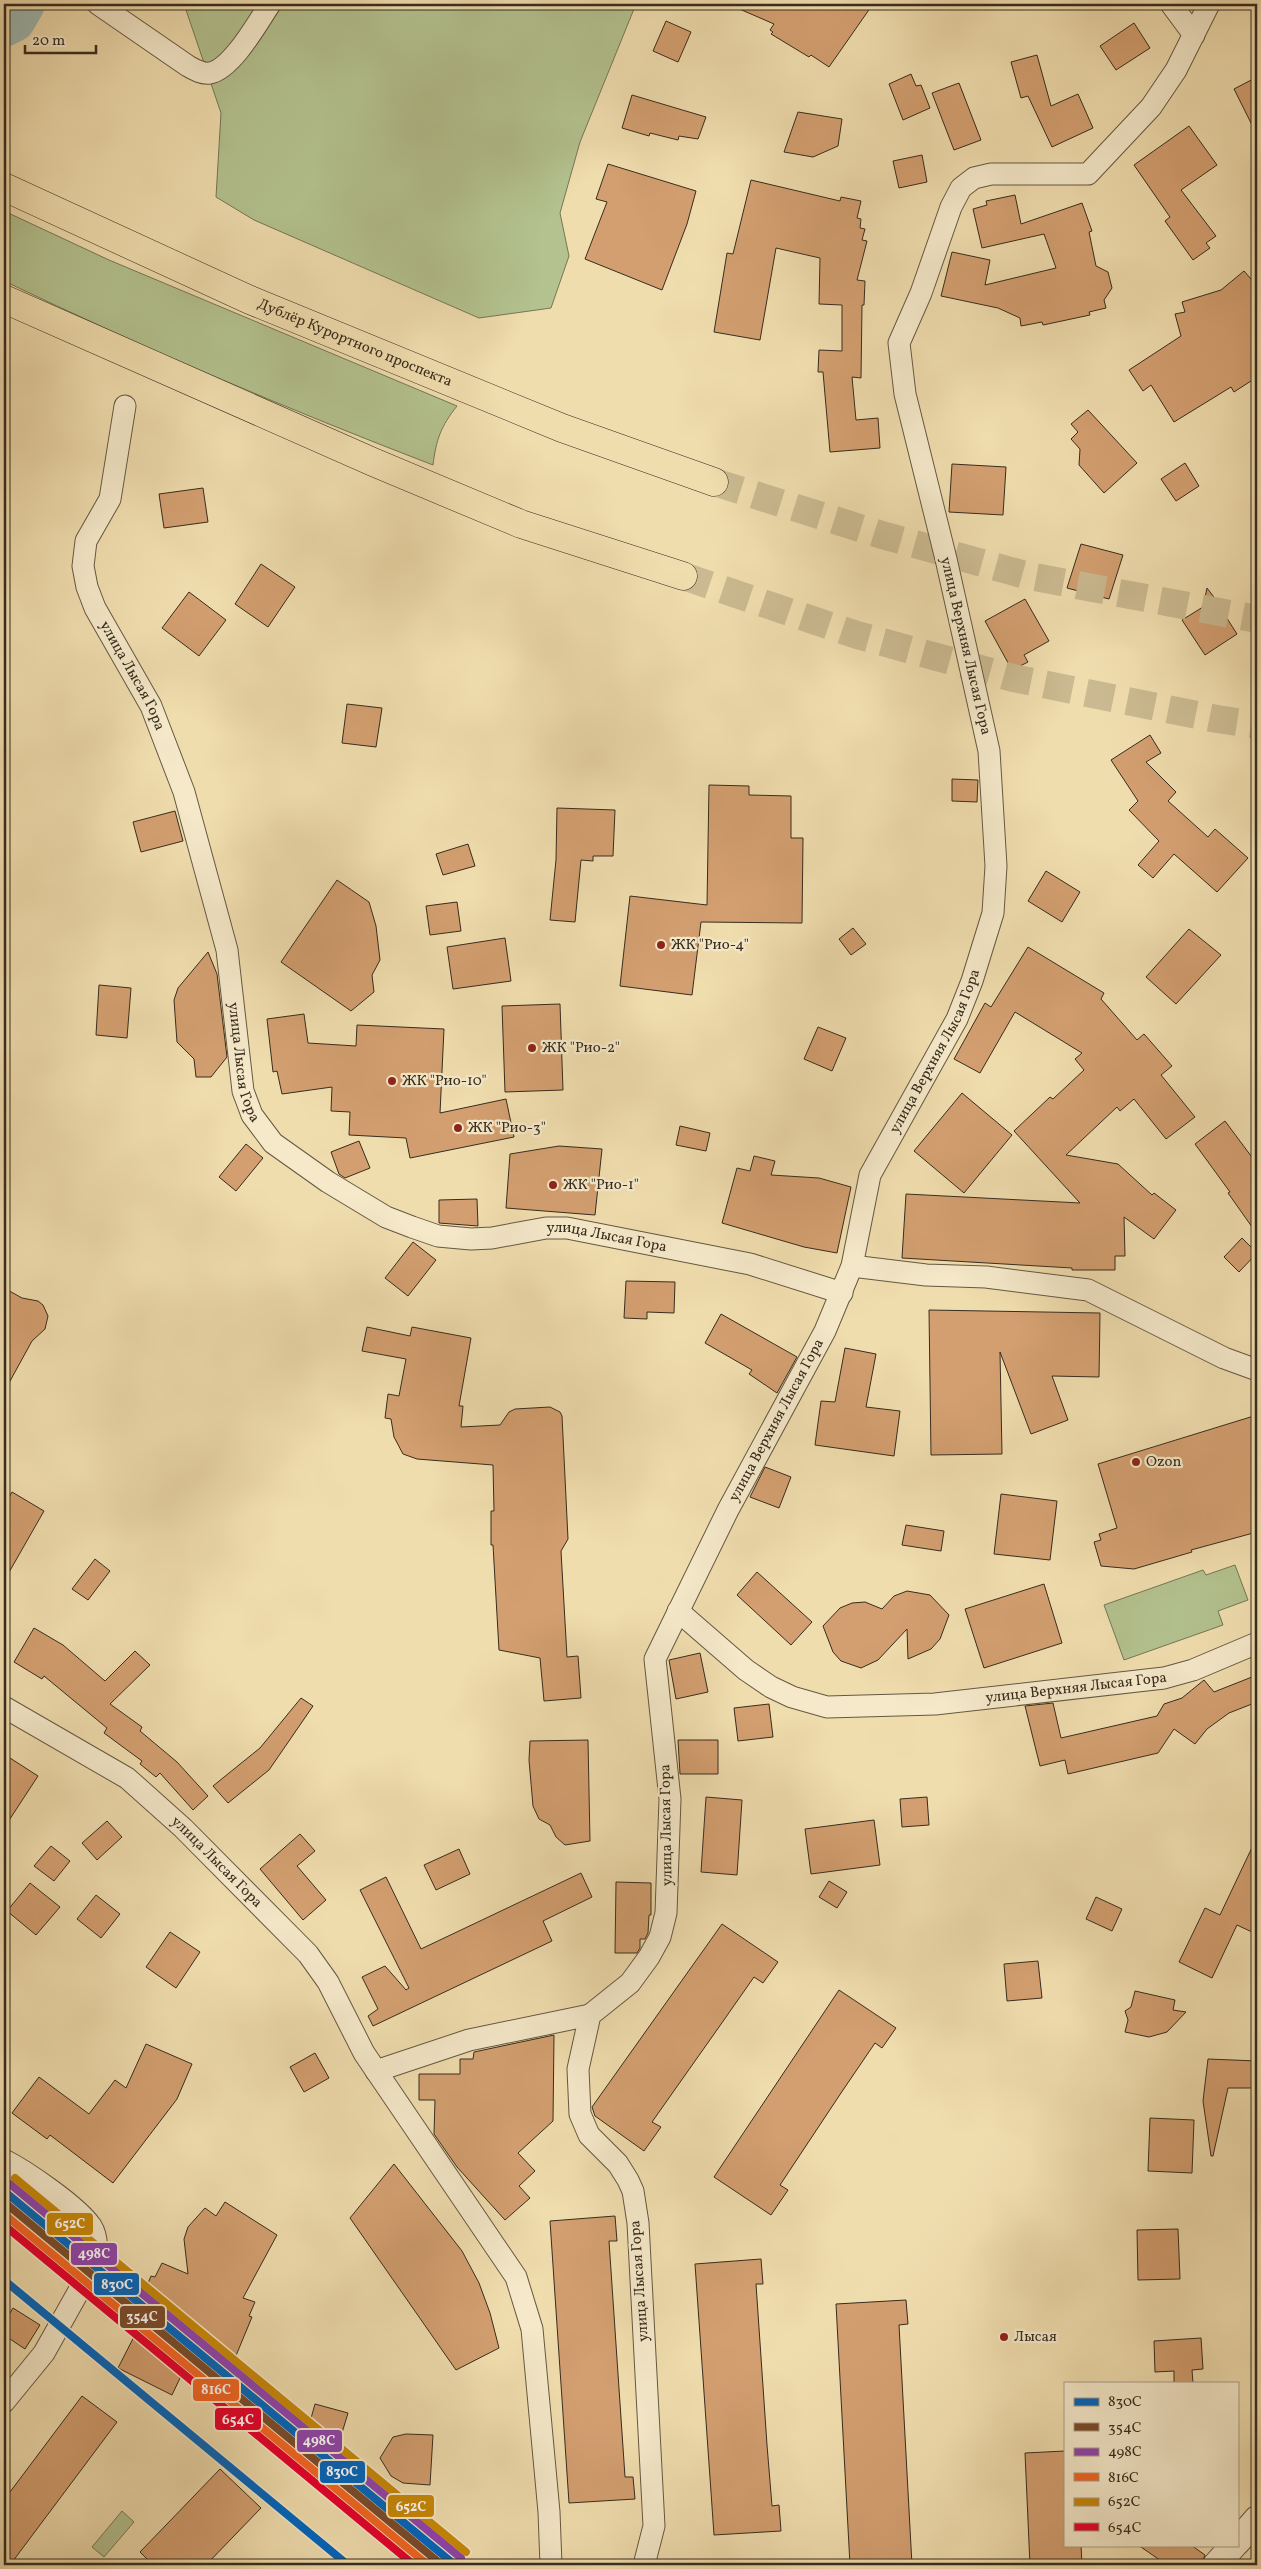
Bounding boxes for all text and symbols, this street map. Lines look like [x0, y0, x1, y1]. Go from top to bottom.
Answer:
scale bar [25, 22, 96, 54]
text: 20 m [32, 31, 65, 52]
street label: Дублёр Курортного проспекта [254, 294, 455, 392]
street label: улица Верхняя Лысая Гора [934, 555, 996, 737]
street label: улица Лысая Гора [94, 617, 170, 734]
place label: ЖК "Рио-4" [671, 935, 749, 956]
marker: ЖК "Рио-4" [655, 939, 667, 951]
street label: улица Верхняя Лысая Гора [885, 966, 986, 1137]
street label: улица Лысая Гора [223, 1001, 265, 1127]
place label: ЖК "Рио-2" [542, 1038, 620, 1059]
marker: ЖК "Рио-2" [526, 1042, 538, 1054]
place label: ЖК "Рио-10" [402, 1071, 487, 1092]
marker: ЖК "Рио-10" [386, 1075, 398, 1087]
place label: ЖК "Рио-3" [468, 1118, 546, 1139]
marker: ЖК "Рио-3" [452, 1122, 464, 1134]
place label: ЖК "Рио-1" [563, 1175, 639, 1196]
marker: ЖК "Рио-1" [547, 1179, 559, 1191]
street label: улица Лысая Гора [546, 1218, 669, 1258]
street label: улица Верхняя Лысая Гора [724, 1335, 829, 1506]
place label: Ozon [1146, 1452, 1181, 1473]
marker: Ozon [1130, 1456, 1142, 1468]
street label: улица Верхняя Лысая Гора [984, 1667, 1168, 1709]
street label: улица Лысая Гора [655, 1764, 679, 1886]
street label: улица Лысая Гора [166, 1811, 267, 1913]
line badge: 652С [46, 2212, 94, 2236]
text: 652С [55, 2215, 85, 2234]
street label: улица Лысая Гора [625, 2219, 655, 2343]
line badge: 498С [70, 2242, 118, 2266]
text: 498С [78, 2245, 110, 2264]
line badge: 830С [93, 2272, 140, 2296]
text: 830С [101, 2276, 133, 2295]
line badge: 354С [119, 2305, 166, 2329]
text: 354С [126, 2308, 158, 2327]
place label: Лысая [1014, 2327, 1057, 2348]
marker: Лысая [998, 2331, 1010, 2343]
line badge: 816С [192, 2378, 240, 2402]
text: 816С [201, 2381, 231, 2400]
legend [1064, 2382, 1238, 2546]
text: 830С [1108, 2392, 1142, 2413]
line badge: 654С [214, 2407, 262, 2431]
text: 654С [222, 2411, 254, 2430]
text: 354С [1108, 2418, 1142, 2439]
line badge: 498С [296, 2429, 343, 2453]
text: 498С [303, 2432, 335, 2451]
text: 498С [1108, 2442, 1142, 2463]
line badge: 830С [319, 2460, 366, 2484]
text: 830С [326, 2463, 358, 2482]
text: 816С [1108, 2468, 1139, 2489]
text: 652С [1108, 2492, 1141, 2513]
line badge: 652С [387, 2494, 435, 2518]
text: 652С [396, 2498, 426, 2517]
text: 654С [1108, 2518, 1142, 2539]

